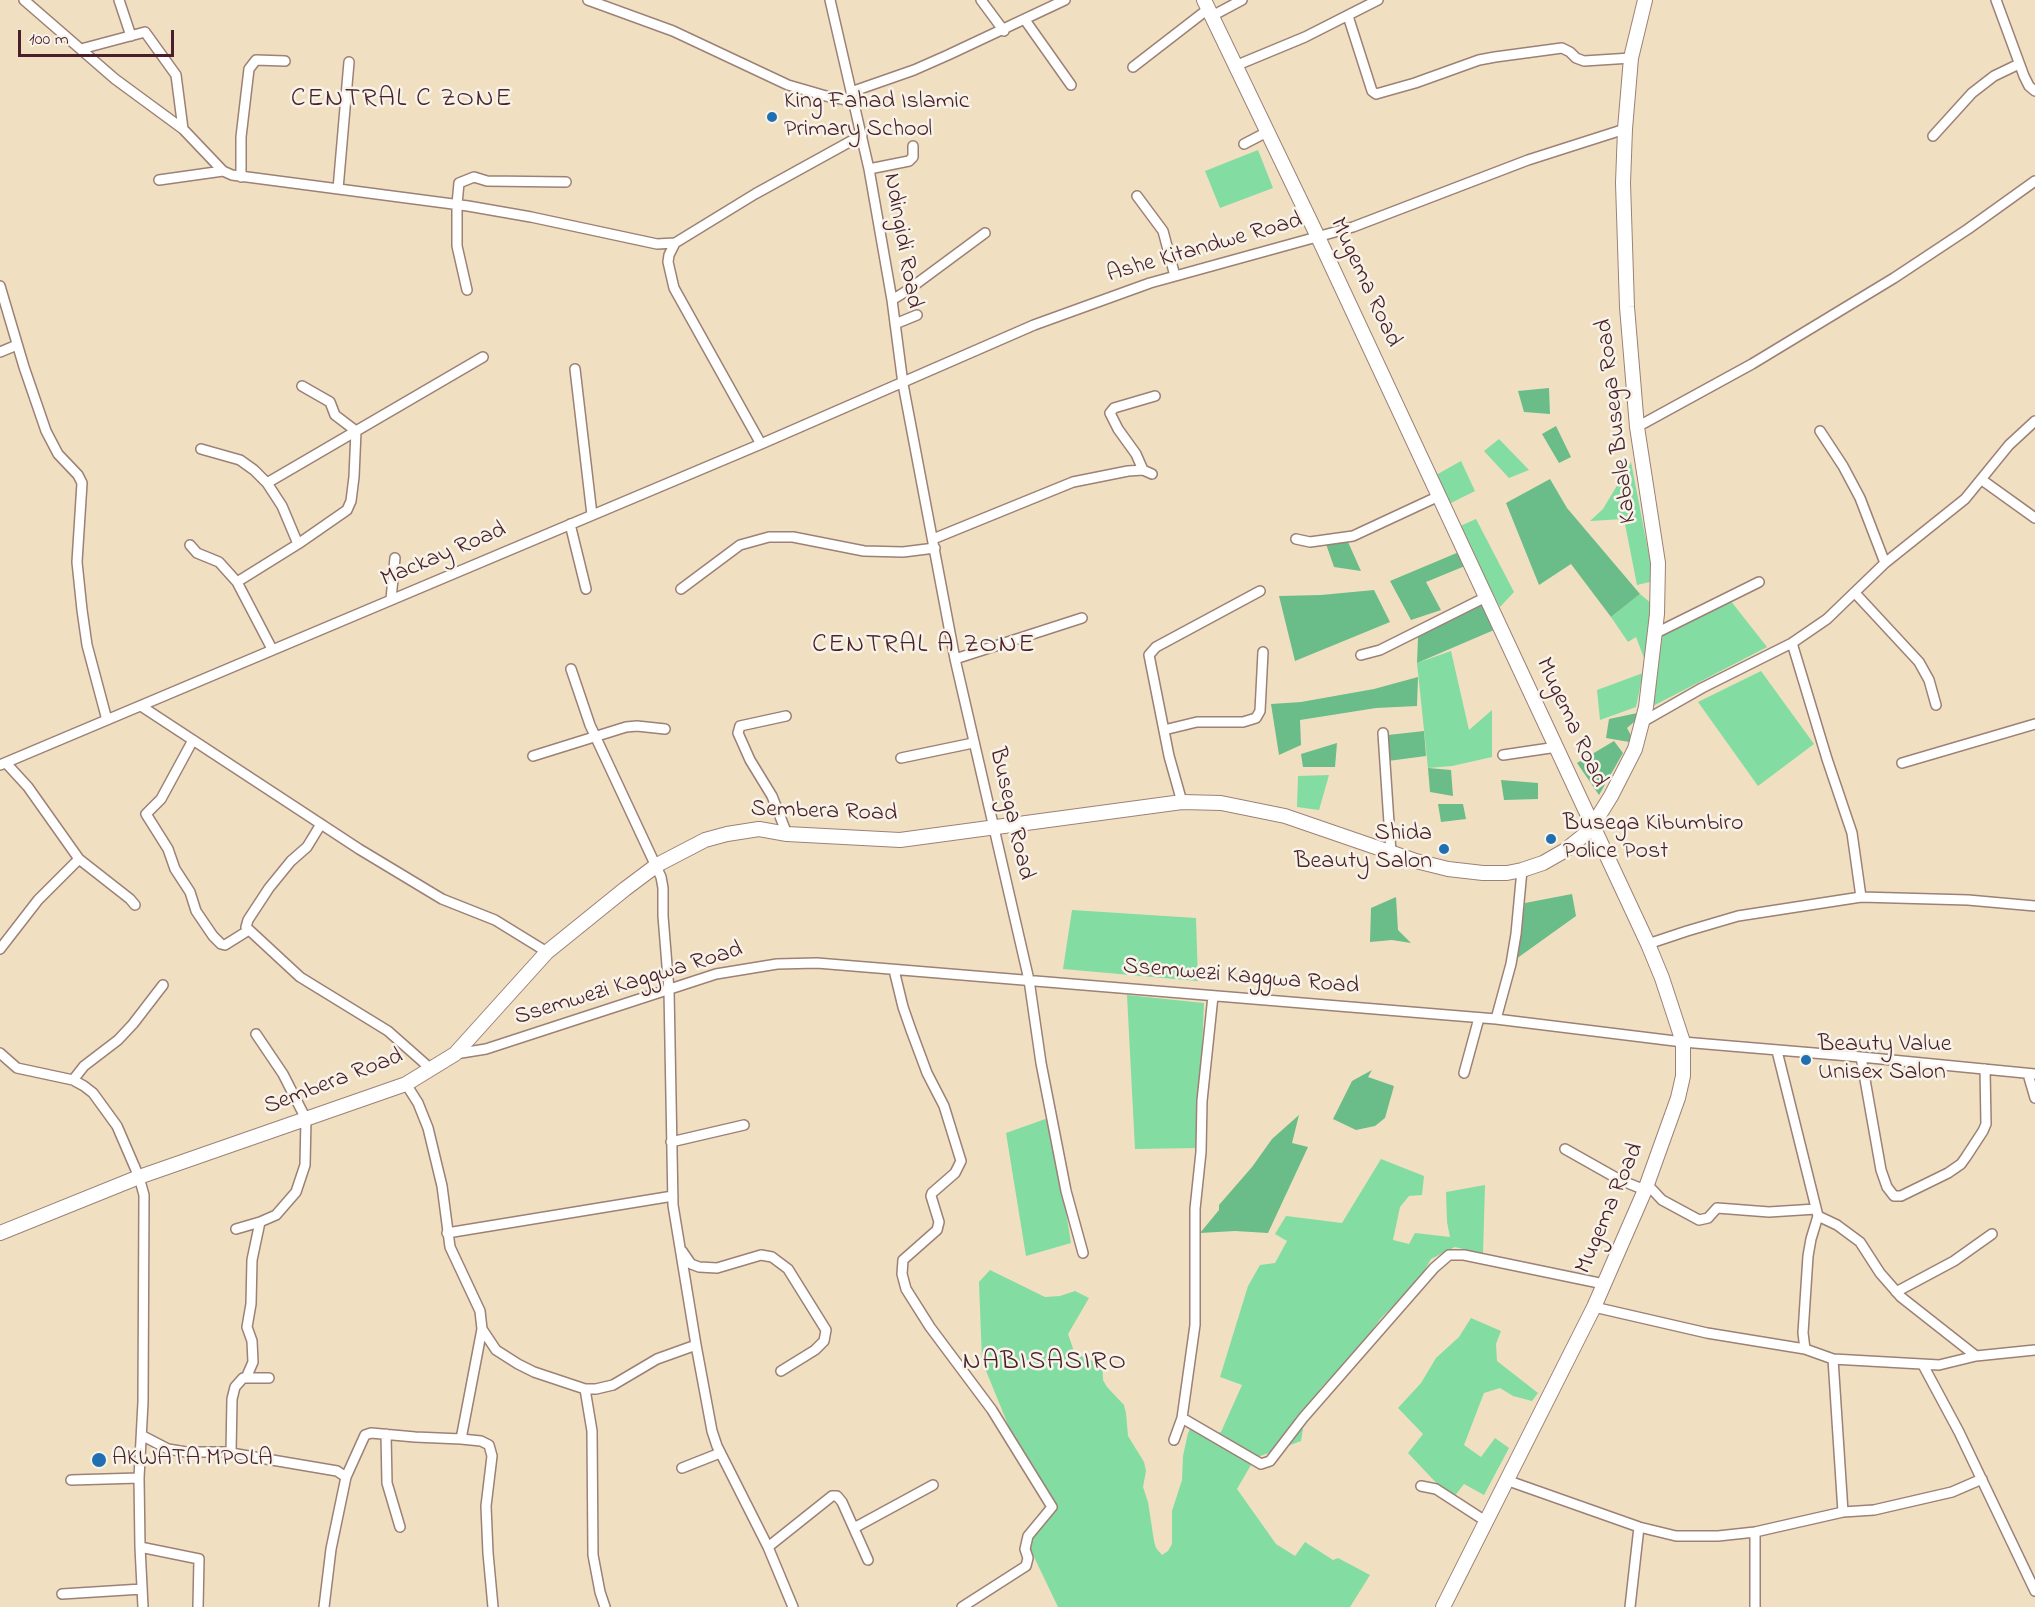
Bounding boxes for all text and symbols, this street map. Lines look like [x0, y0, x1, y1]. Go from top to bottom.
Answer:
scale bar [21, 18, 177, 56]
text: 100 m [29, 27, 69, 53]
district label: CENTRAL C ZONE [291, 85, 513, 117]
place label: King Fahad Islamic Primary School [784, 89, 969, 145]
marker: King Fahad Islamic Primary School [765, 110, 779, 124]
street label: Ndingidi Road [875, 171, 927, 311]
street label: Ashe Kitandwe Road [1104, 207, 1306, 291]
street label: Mugema Road [1321, 214, 1407, 352]
street label: Kabale Busega Road [1591, 317, 1645, 525]
street label: Mackay Road [377, 517, 511, 595]
district label: CENTRAL A ZONE [812, 631, 1036, 663]
street label: Mugema Road [1527, 654, 1613, 792]
street label: Busega Road [981, 745, 1039, 883]
street label: Sembera Road [750, 796, 898, 830]
place label: Busega Kibumbiro Police Post [1563, 811, 1743, 867]
place label: Shida Beauty Salon [1294, 821, 1432, 877]
marker: Busega Kibumbiro Police Post [1544, 832, 1558, 846]
marker: Shida Beauty Salon [1437, 842, 1451, 856]
street label: Ssemwezi Kaggwa Road [511, 937, 747, 1033]
street label: Ssemwezi Kaggwa Road [1122, 953, 1360, 1003]
place label: Beauty Value Unisex Salon [1818, 1032, 1952, 1088]
street label: Sembera Road [260, 1043, 408, 1123]
marker: Beauty Value Unisex Salon [1799, 1053, 1813, 1067]
street label: Mugema Road [1570, 1139, 1652, 1279]
district label: NABISASIRO [963, 1348, 1127, 1380]
place label: AKWATA MPOLA [112, 1446, 273, 1474]
marker: AKWATA MPOLA [90, 1451, 108, 1469]

